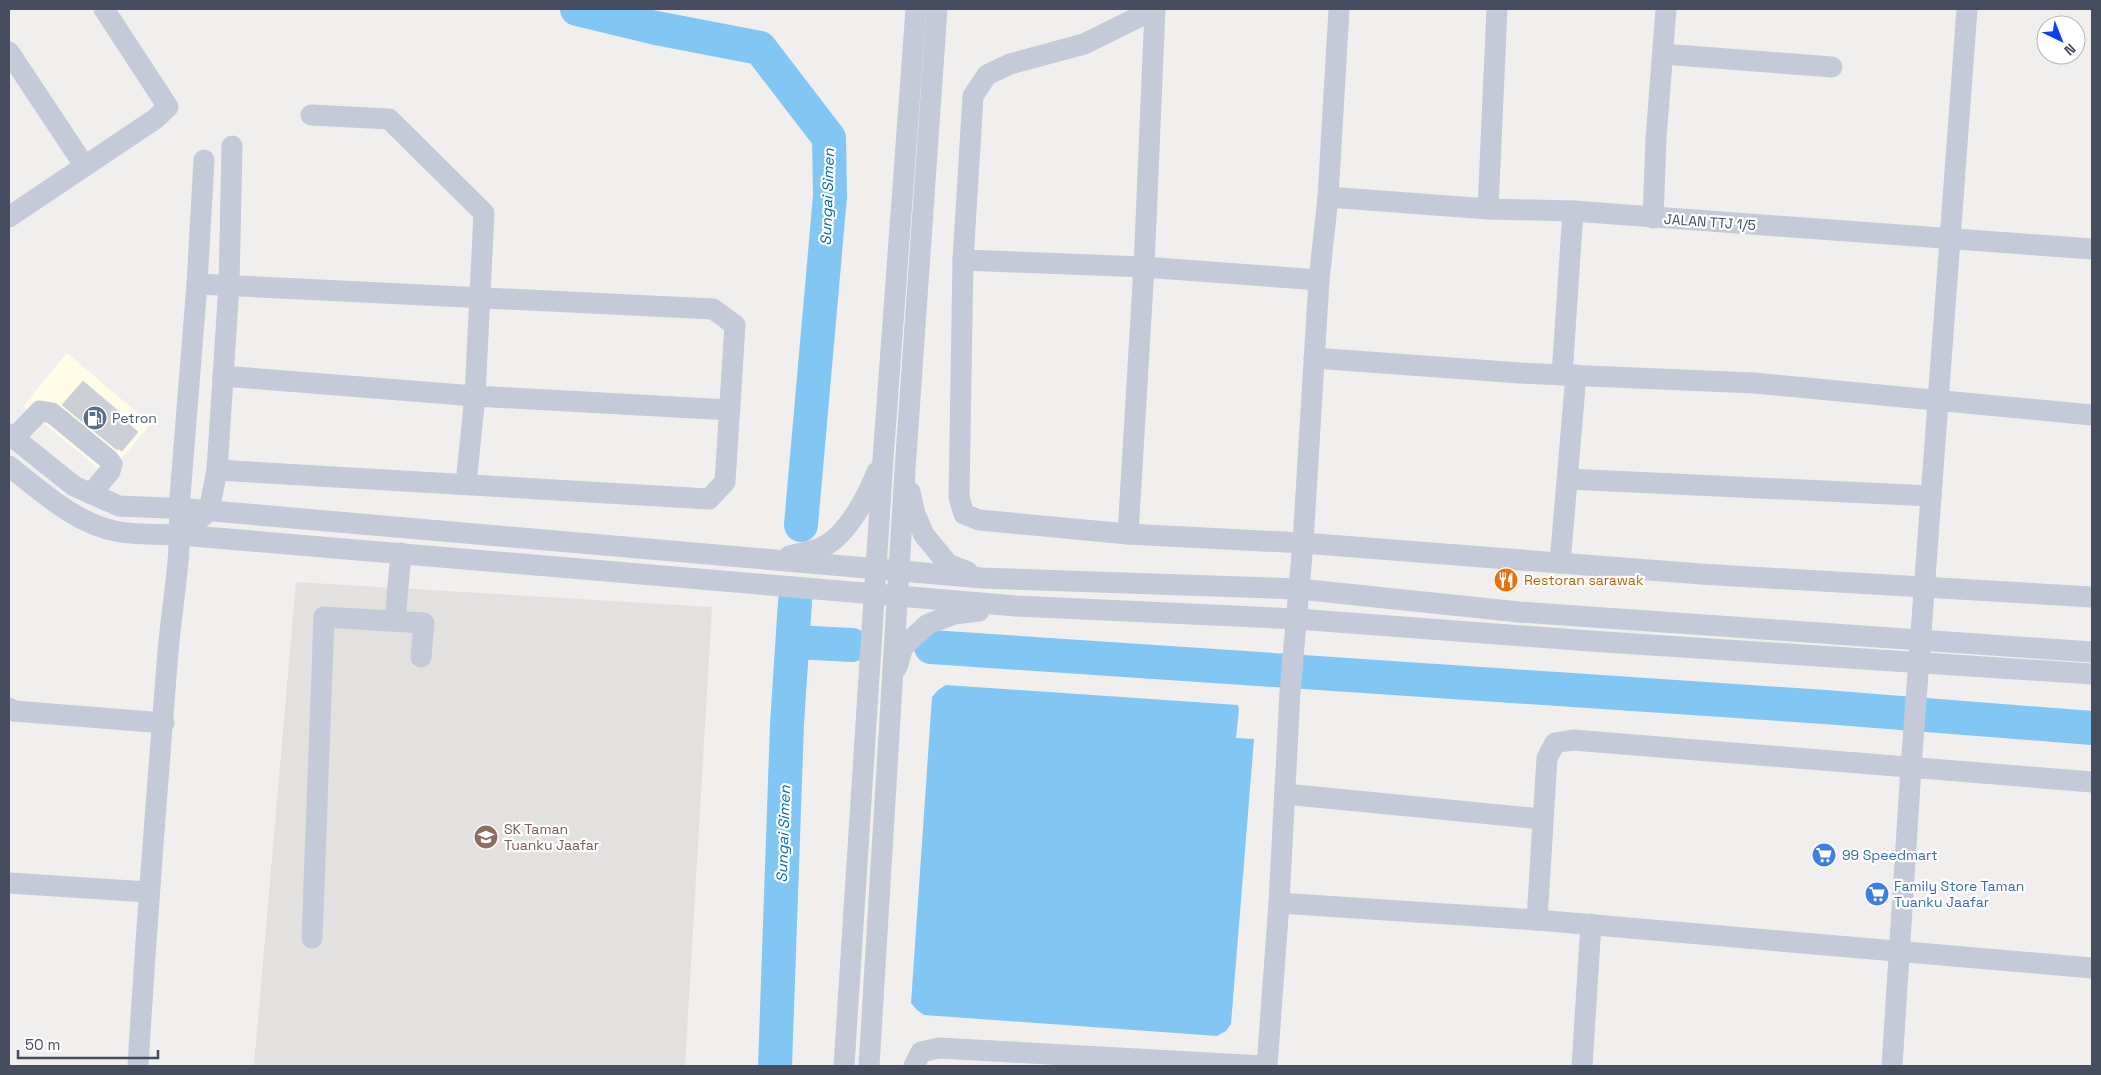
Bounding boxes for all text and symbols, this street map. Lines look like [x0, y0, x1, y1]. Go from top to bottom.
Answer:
north arrow [2036, 15, 2086, 65]
text: N [2060, 40, 2079, 59]
water label: Sungai Simen [816, 147, 838, 246]
street label: JALAN TTJ 1/5 [1663, 210, 1757, 234]
fuel station icon: Petron [82, 405, 108, 431]
place label: Petron [112, 409, 157, 427]
restaurant icon: Restoran sarawak [1493, 567, 1519, 593]
place label: Restoran sarawak [1524, 571, 1644, 589]
water label: Sungai Simen [772, 784, 794, 883]
place label: SK Taman Tuanku Jaafar [504, 820, 599, 854]
school or university icon: SK Taman Tuanku Jaafar [473, 824, 499, 850]
supermarket icon: 99 Speedmart [1811, 842, 1837, 868]
place label: 99 Speedmart [1842, 846, 1938, 864]
place label: Family Store Taman Tuanku Jaafar [1894, 877, 2024, 911]
supermarket icon: Family Store Taman Tuanku Jaafar [1864, 881, 1890, 907]
scale bar [18, 1028, 158, 1060]
text: 50 m [25, 1035, 60, 1054]

